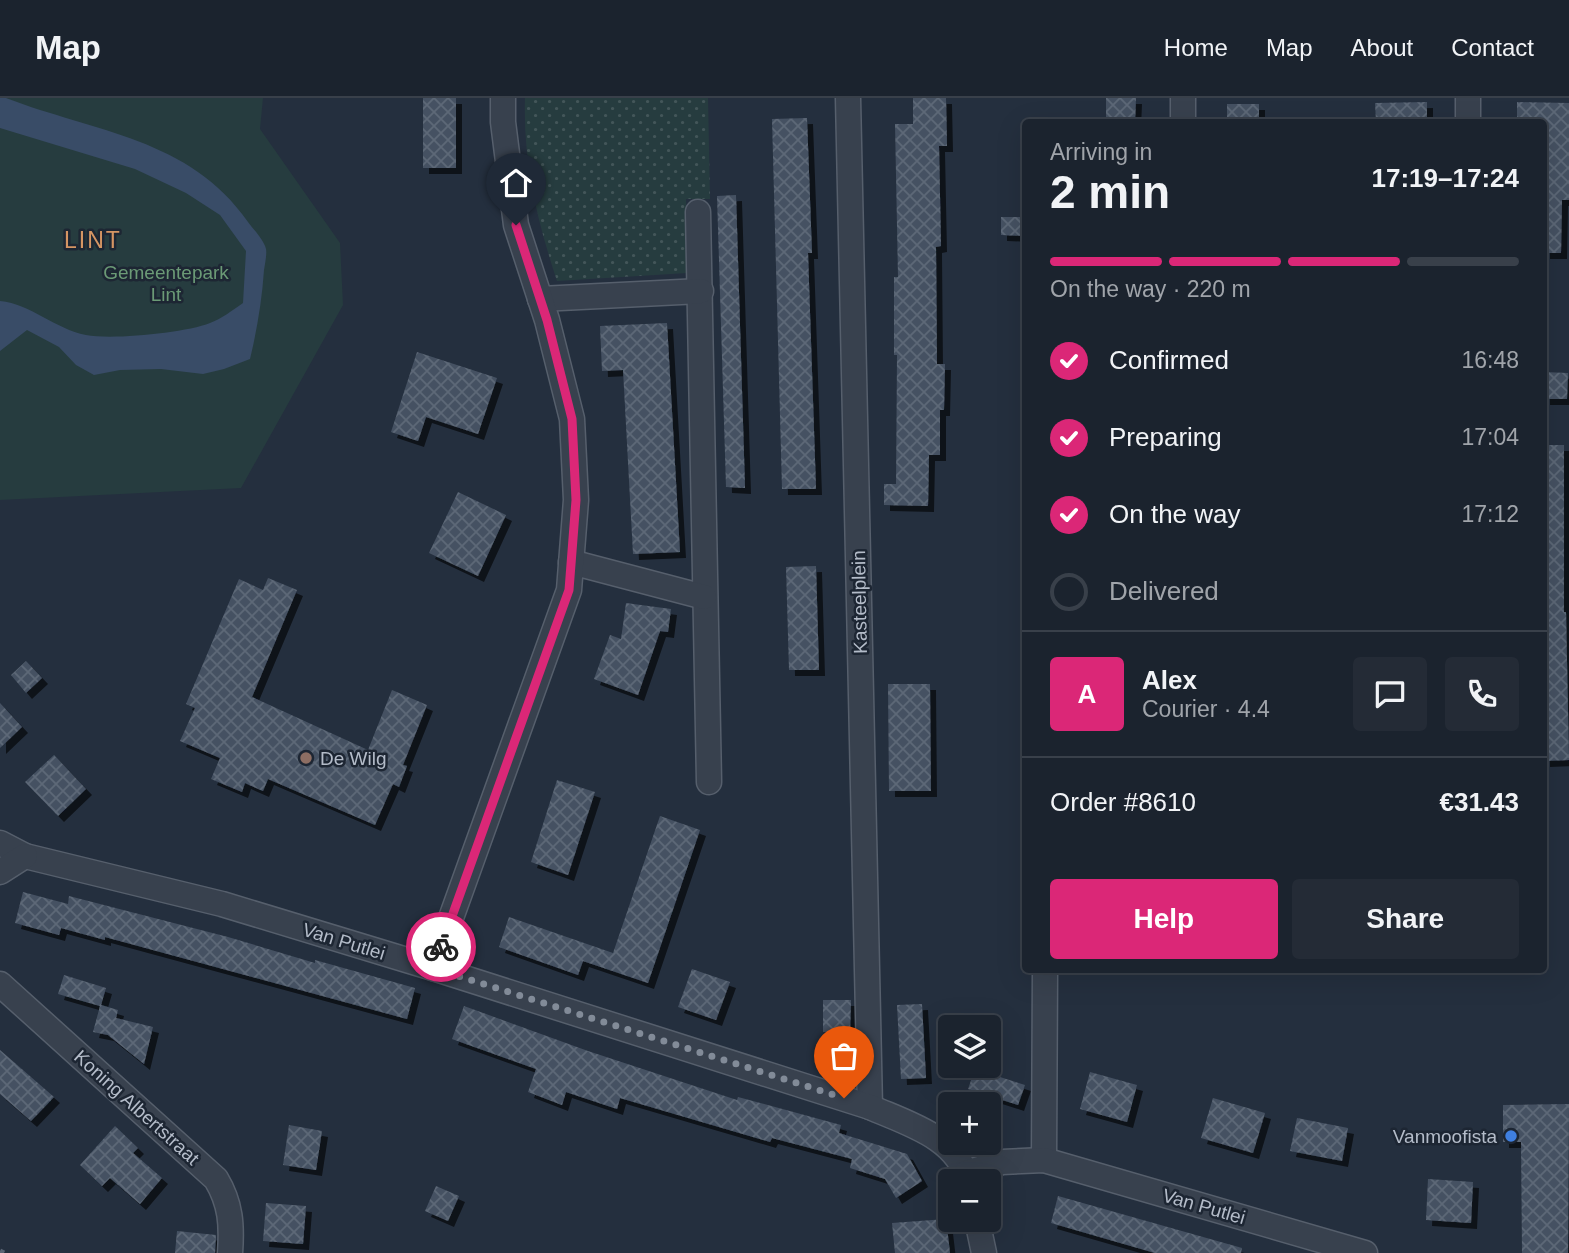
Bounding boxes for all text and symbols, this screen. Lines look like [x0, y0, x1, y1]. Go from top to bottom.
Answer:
text: Map [35, 29, 101, 66]
text: Home [1164, 34, 1228, 61]
text: Map [1266, 34, 1313, 61]
text: About [1351, 34, 1413, 61]
text: Contact [1451, 34, 1534, 61]
text: Arriving in [1050, 139, 1152, 165]
pin [486, 153, 546, 225]
text: 17:19–17:24 [1372, 163, 1519, 193]
icon: home [497, 164, 535, 202]
text: 2 min [1050, 166, 1170, 218]
district label: LINT [64, 227, 122, 253]
park label: Gemeentepark Lint [103, 262, 229, 305]
text: On the way · 220 m [1050, 276, 1251, 302]
icon: check [1050, 342, 1088, 380]
text: Confirmed [1109, 345, 1229, 375]
text: 16:48 [1461, 347, 1519, 373]
icon: check [1050, 419, 1088, 457]
text: Preparing [1109, 422, 1222, 452]
text: 17:04 [1461, 424, 1519, 450]
icon: check [1050, 496, 1088, 534]
text: On the way [1109, 499, 1241, 529]
text: 17:12 [1461, 501, 1519, 527]
street label: Kasteelplein [848, 550, 871, 654]
text: Delivered [1109, 576, 1219, 606]
button: chat [1353, 657, 1427, 731]
button: phone [1445, 657, 1519, 731]
text: Alex [1142, 665, 1197, 695]
text: A [1078, 679, 1096, 709]
text: Courier · 4.4 [1142, 696, 1270, 722]
place label: De Wilg [320, 748, 387, 769]
marker: De Wilg [298, 750, 314, 766]
text: Order #8610 [1050, 787, 1196, 817]
text: €31.43 [1439, 787, 1519, 817]
button: Help [1050, 879, 1278, 959]
button: Share [1292, 879, 1519, 959]
courier [406, 912, 476, 982]
street label: Van Putlei [300, 919, 388, 964]
icon: bike [422, 928, 460, 966]
map controls [938, 1015, 1001, 1232]
button: layers [938, 1015, 1001, 1078]
pin [814, 1026, 874, 1098]
icon: bag [825, 1037, 863, 1075]
street label: Koning Albertstraat [70, 1046, 204, 1169]
button: + [938, 1092, 1001, 1155]
place label: Vanmoofista [1393, 1126, 1497, 1147]
marker: Vanmoofista [1503, 1128, 1519, 1144]
button: − [938, 1169, 1001, 1232]
street label: Van Putlei [1160, 1185, 1248, 1228]

